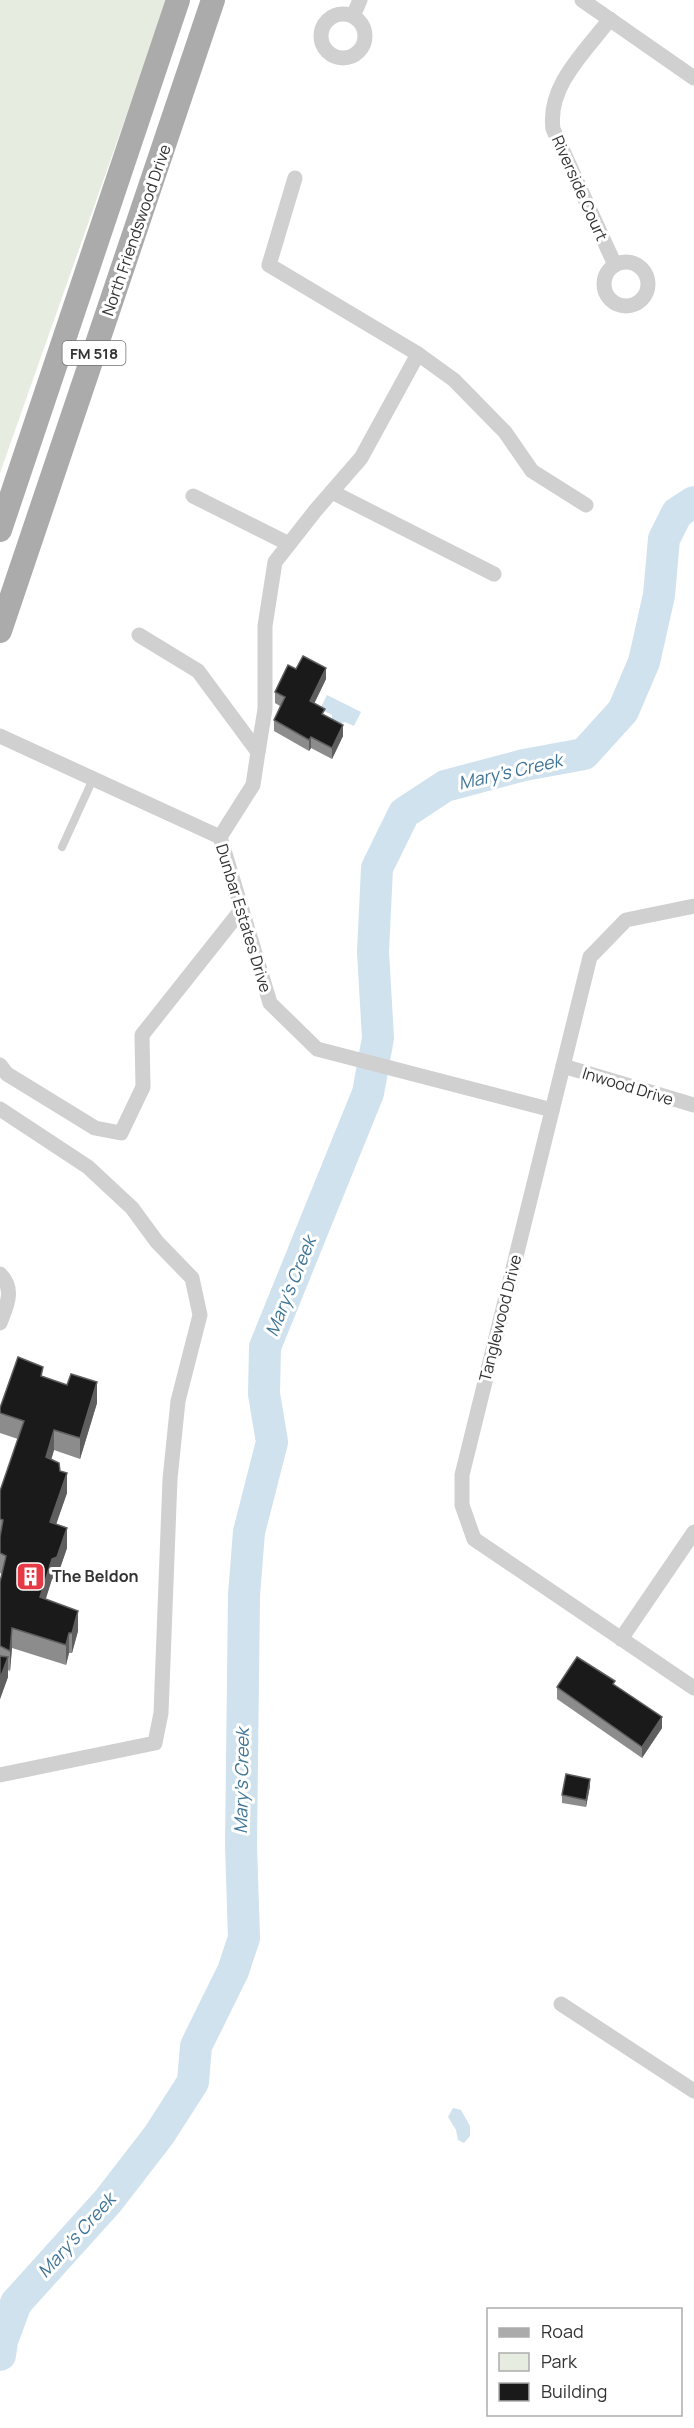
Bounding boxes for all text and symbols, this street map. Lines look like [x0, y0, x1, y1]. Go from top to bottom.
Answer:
street label: Riverside Court [547, 132, 613, 244]
street label: North Friendswood Drive [96, 141, 176, 319]
road number: FM 518 [62, 341, 125, 365]
water label: Mary's Creek [456, 747, 567, 795]
street label: Dunbar Estates Drive [211, 841, 277, 995]
street label: Inwood Drive [580, 1062, 676, 1110]
water label: Mary's Creek [259, 1230, 322, 1340]
street label: Tanglewood Drive [474, 1252, 526, 1384]
building icon: The Beldon [15, 1560, 47, 1592]
place label: The Beldon [52, 1565, 139, 1587]
water label: Mary's Creek [228, 1725, 254, 1834]
water label: Mary's Creek [32, 2185, 122, 2282]
legend [487, 2308, 682, 2416]
text: Road [541, 2319, 584, 2343]
text: Park [541, 2349, 578, 2373]
text: Building [541, 2379, 607, 2403]

